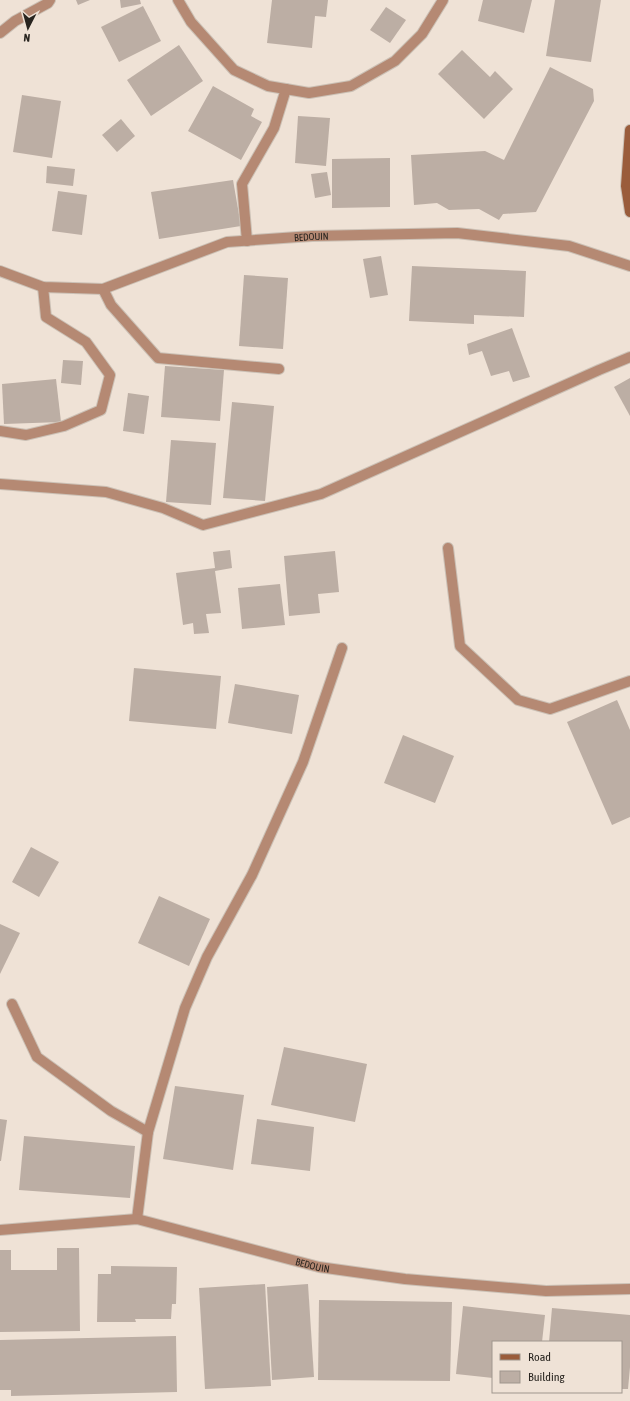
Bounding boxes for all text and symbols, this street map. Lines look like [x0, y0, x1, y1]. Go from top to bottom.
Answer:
north arrow [8, 8, 48, 48]
text: N [23, 32, 31, 44]
street label: BEDOUIN [294, 231, 329, 243]
street label: BEDOUIN [294, 1256, 330, 1274]
legend [492, 1341, 622, 1393]
text: Road [528, 1350, 551, 1364]
text: Building [528, 1370, 566, 1384]

